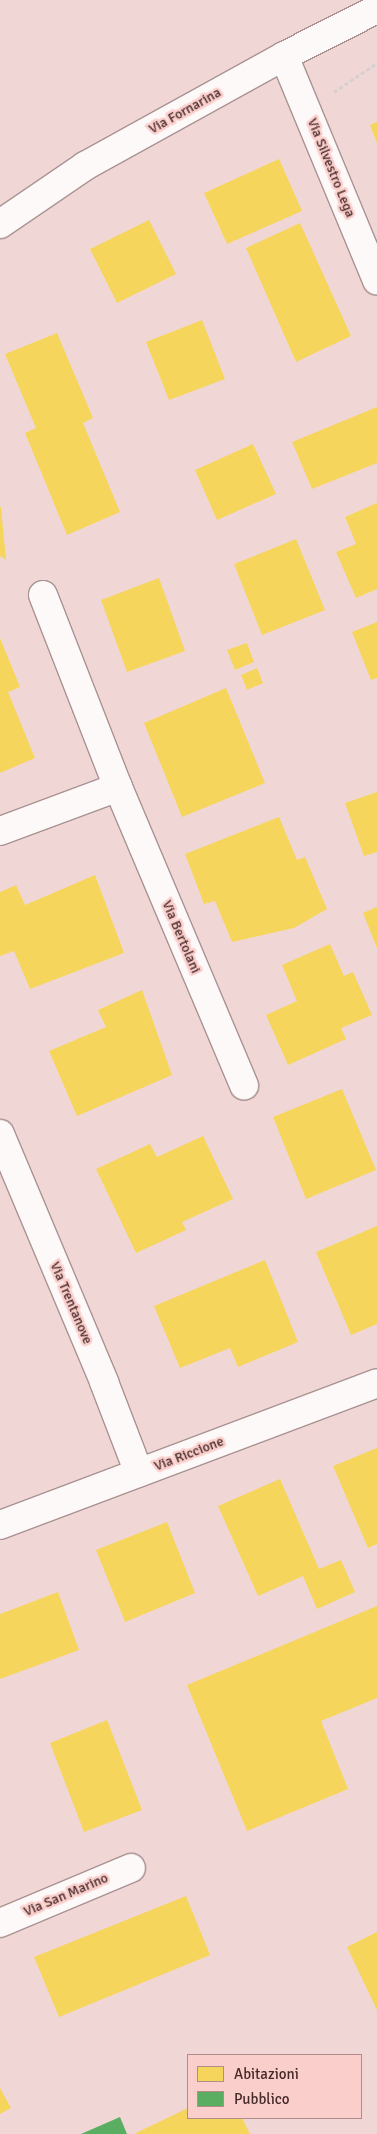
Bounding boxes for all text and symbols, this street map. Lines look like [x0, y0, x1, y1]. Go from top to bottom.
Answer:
street label: Via Fornarina [146, 84, 224, 138]
street label: Via Silvestro Lega [303, 116, 359, 220]
street label: Via Bertolani [158, 898, 204, 976]
street label: Via Trentanove [46, 1259, 96, 1347]
street label: Via Riccione [152, 1433, 226, 1475]
street label: Via San Marino [21, 1870, 111, 1920]
legend [187, 2054, 362, 2119]
text: Abitazioni [234, 2065, 299, 2083]
text: Pubblico [234, 2090, 290, 2108]

